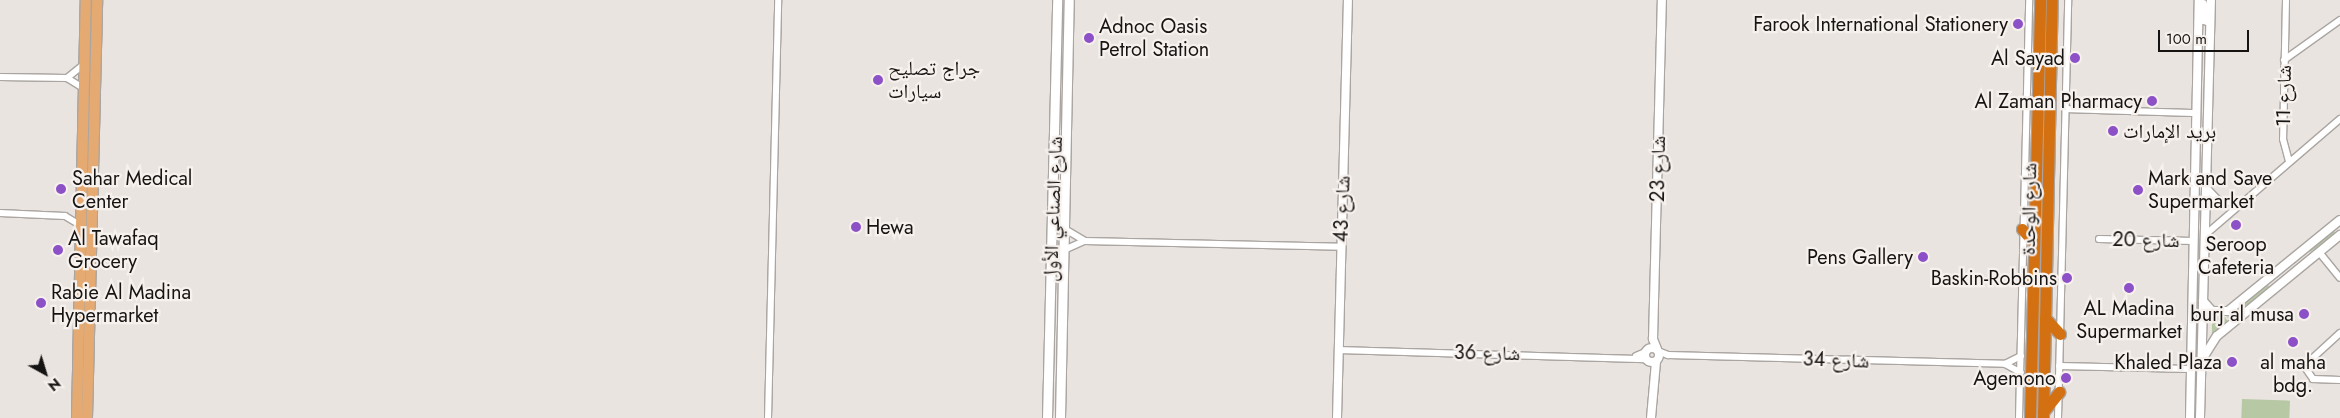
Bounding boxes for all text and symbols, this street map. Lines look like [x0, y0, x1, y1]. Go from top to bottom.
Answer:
place label: Farook International Stationery [1753, 12, 2008, 36]
place label: Adnoc Oasis Petrol Station [1099, 14, 1209, 61]
marker: Farook International Stationery [2012, 18, 2024, 30]
scale bar [2160, 20, 2251, 52]
text: 100 m [2166, 28, 2207, 50]
marker: Adnoc Oasis Petrol Station [1083, 32, 1095, 44]
place label: Al Sayad [1991, 46, 2065, 70]
marker: Al Sayad [2069, 52, 2081, 64]
place label: جراج تصليح سيارات [888, 56, 980, 103]
street label: شارع 11 [2271, 65, 2297, 127]
marker: جراج تصليح سيارات [872, 74, 884, 86]
place label: Al Zaman Pharmacy [1974, 89, 2142, 113]
marker: Al Zaman Pharmacy [2146, 95, 2158, 107]
place label: بريد الإمارات [2123, 119, 2216, 143]
marker: بريد الإمارات [2107, 125, 2119, 137]
street label: شارع الصناعي الأول [1038, 136, 1068, 282]
street label: شارع 23 [1645, 136, 1671, 202]
street label: شارع الوحدة [2016, 162, 2042, 256]
place label: Sahar Medical Center [72, 166, 192, 213]
place label: Mark and Save Supermarket [2148, 166, 2272, 213]
street label: شارع 43 [1329, 175, 1355, 243]
marker: Sahar Medical Center [54, 182, 68, 196]
marker: Mark and Save Supermarket [2132, 184, 2144, 196]
place label: Hewa [866, 215, 914, 239]
marker: Seroop Cafeteria [2230, 219, 2242, 231]
marker: Hewa [850, 221, 862, 233]
place label: Al Tawafaq Grocery [68, 226, 159, 273]
street label: شارع 20 [2112, 227, 2180, 253]
place label: Seroop Cafeteria [2198, 233, 2274, 280]
marker: Al Tawafaq Grocery [52, 244, 64, 256]
place label: Pens Gallery [1807, 245, 1913, 269]
marker: Pens Gallery [1917, 251, 1929, 263]
place label: Baskin-Robbins [1931, 266, 2057, 290]
marker: Baskin-Robbins [2061, 272, 2073, 284]
place label: Rabie Al Madina Hypermarket [51, 280, 191, 327]
marker: AL Madina Supermarket [2123, 282, 2135, 294]
place label: AL Madina Supermarket [2076, 296, 2182, 343]
marker: Rabie Al Madina Hypermarket [35, 297, 47, 309]
place label: burj al musa [2190, 302, 2294, 326]
marker: burj al musa [2298, 308, 2310, 320]
marker: al maha bdg. [2287, 336, 2299, 348]
street label: شارع 36 [1454, 340, 1520, 366]
street label: شارع 34 [1802, 347, 1870, 373]
north arrow [20, 348, 70, 398]
place label: Khaled Plaza [2114, 350, 2222, 374]
place label: al maha bdg. [2260, 350, 2326, 397]
marker: Khaled Plaza [2226, 356, 2238, 368]
place label: Agemono [1973, 366, 2056, 390]
marker: Agemono [2060, 372, 2072, 384]
text: N [44, 373, 65, 396]

